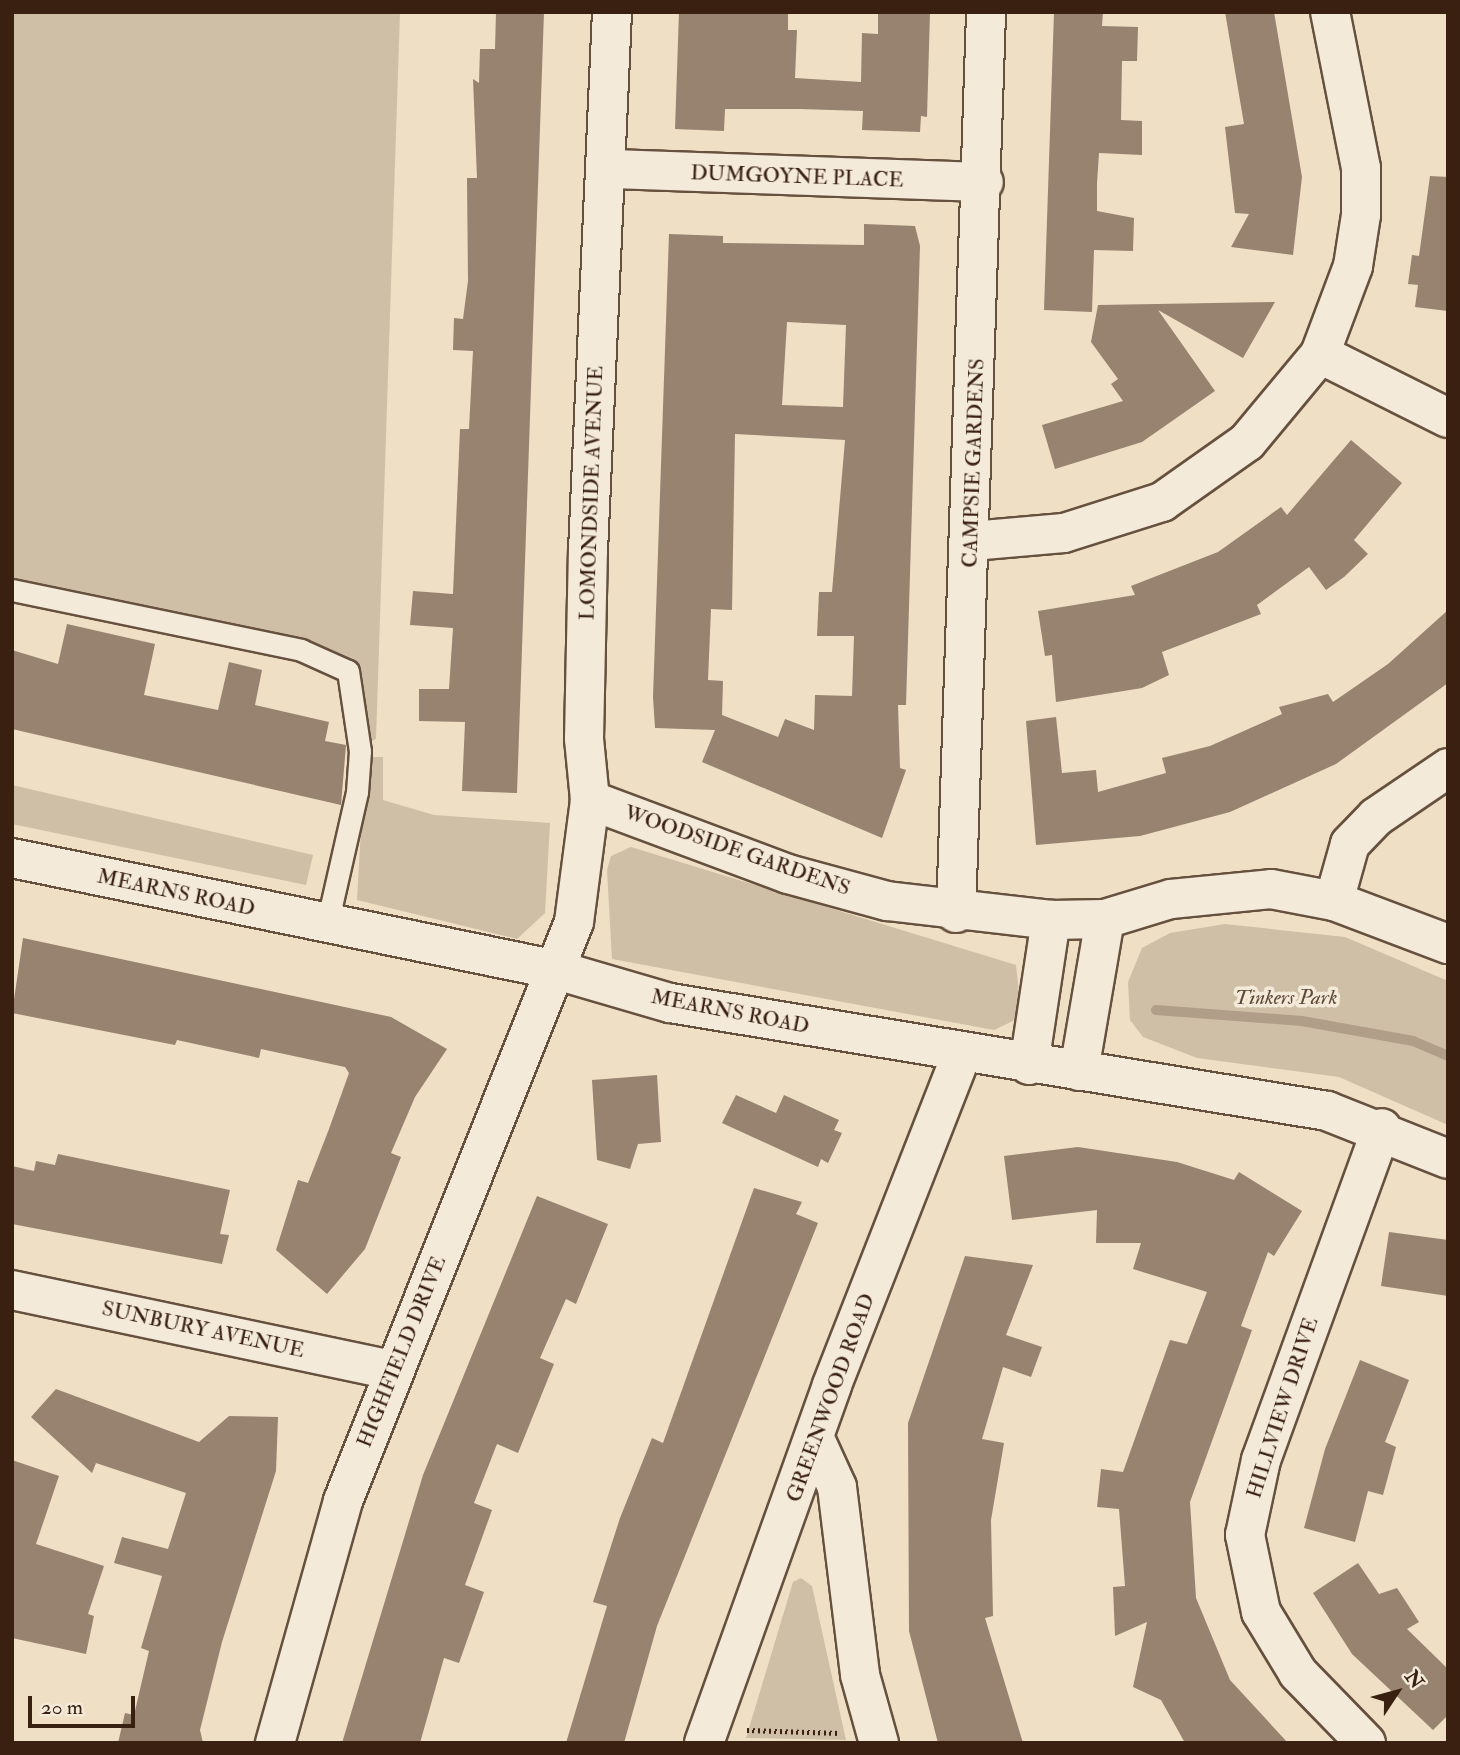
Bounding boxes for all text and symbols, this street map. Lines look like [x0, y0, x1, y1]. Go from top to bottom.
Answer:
street label: DUMGOYNE PLACE [690, 161, 904, 193]
street label: CAMPSIE GARDENS [958, 358, 990, 568]
street label: LOMONDSIDE AVENUE [575, 365, 609, 621]
street label: WOODSIDE GARDENS [621, 800, 853, 902]
street label: MEARNS ROAD [95, 864, 257, 922]
street label: MEARNS ROAD [649, 984, 811, 1040]
park label: Tinkers Park [1235, 985, 1337, 1011]
street label: HIGHFIELD DRIVE [352, 1253, 452, 1451]
street label: GREENWOOD ROAD [782, 1290, 880, 1506]
street label: SUNBURY AVENUE [100, 1296, 306, 1364]
street label: HILLVIEW DRIVE [1242, 1314, 1324, 1502]
north arrow [1362, 1657, 1432, 1727]
text: N [1399, 1666, 1429, 1694]
scale bar [32, 1682, 138, 1726]
text: 20 m [41, 1694, 83, 1721]

